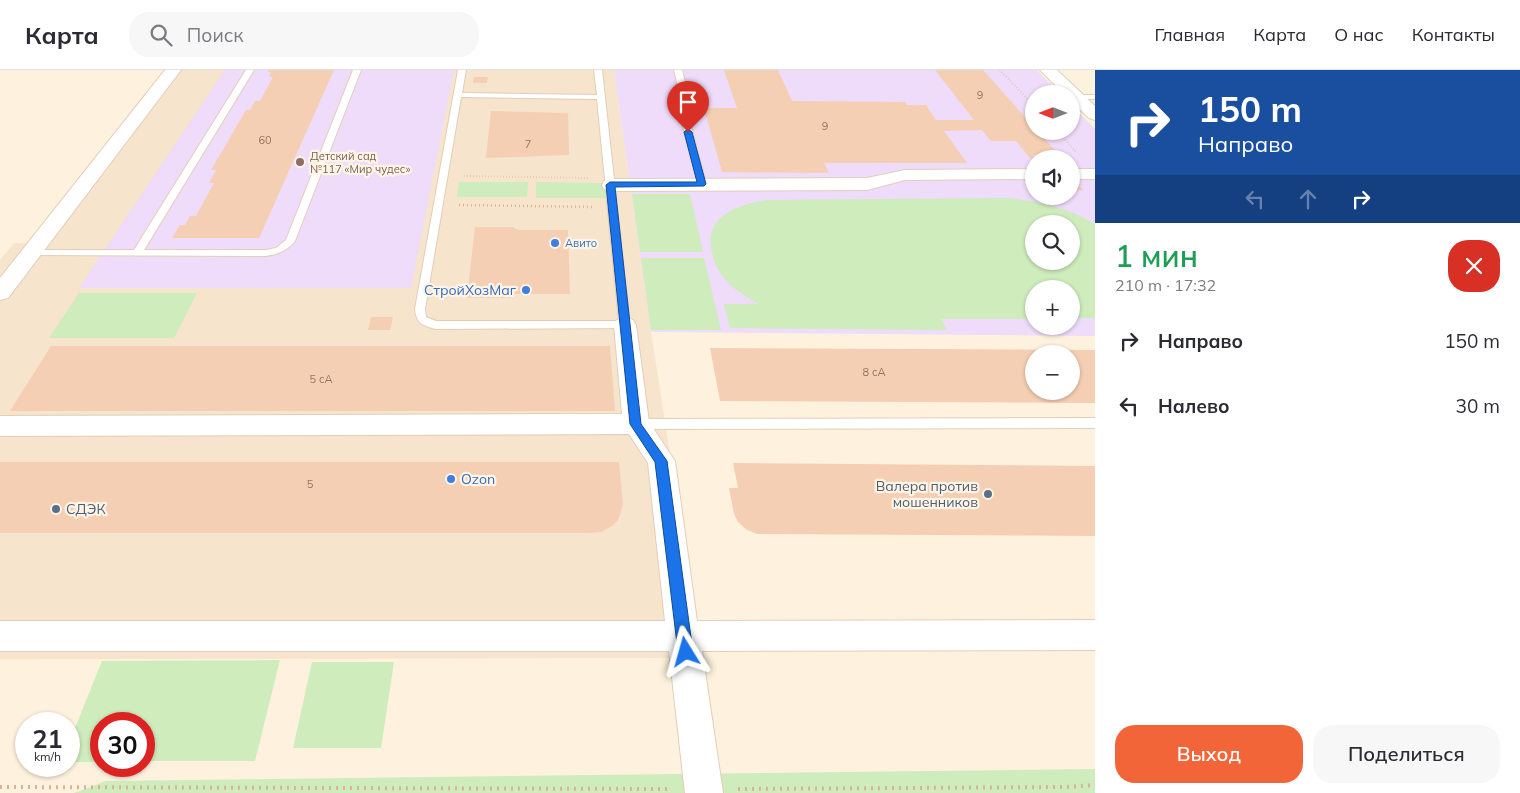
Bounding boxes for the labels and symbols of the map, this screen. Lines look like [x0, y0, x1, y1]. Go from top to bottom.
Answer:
pin [667, 81, 709, 132]
north arrow [1025, 85, 1080, 140]
house number: 9 [977, 88, 983, 102]
house number: 9 [822, 119, 828, 133]
house number: 60 [258, 133, 272, 147]
house number: 7 [525, 137, 531, 151]
place label: Детский сад №117 «Мир чудес» [310, 149, 410, 176]
marker: Детский сад №117 «Мир чудес» [294, 156, 306, 168]
place label: Авито [565, 236, 597, 250]
marker: Авито [549, 237, 561, 249]
place label: СтройХозМаг [424, 281, 517, 299]
marker: СтройХозМаг [520, 284, 532, 296]
house number: 8 сА [862, 365, 886, 379]
house number: 5 сА [309, 372, 333, 386]
place label: Ozon [461, 470, 495, 488]
marker: Ozon [445, 473, 457, 485]
house number: 5 [307, 477, 314, 491]
place label: Валера против мошенников [876, 477, 978, 511]
marker: Валера против мошенников [982, 488, 994, 500]
place label: СДЭК [66, 500, 106, 518]
marker: СДЭК [50, 503, 62, 515]
position arrow [659, 625, 711, 677]
speed limit sign: 30 [90, 712, 155, 777]

